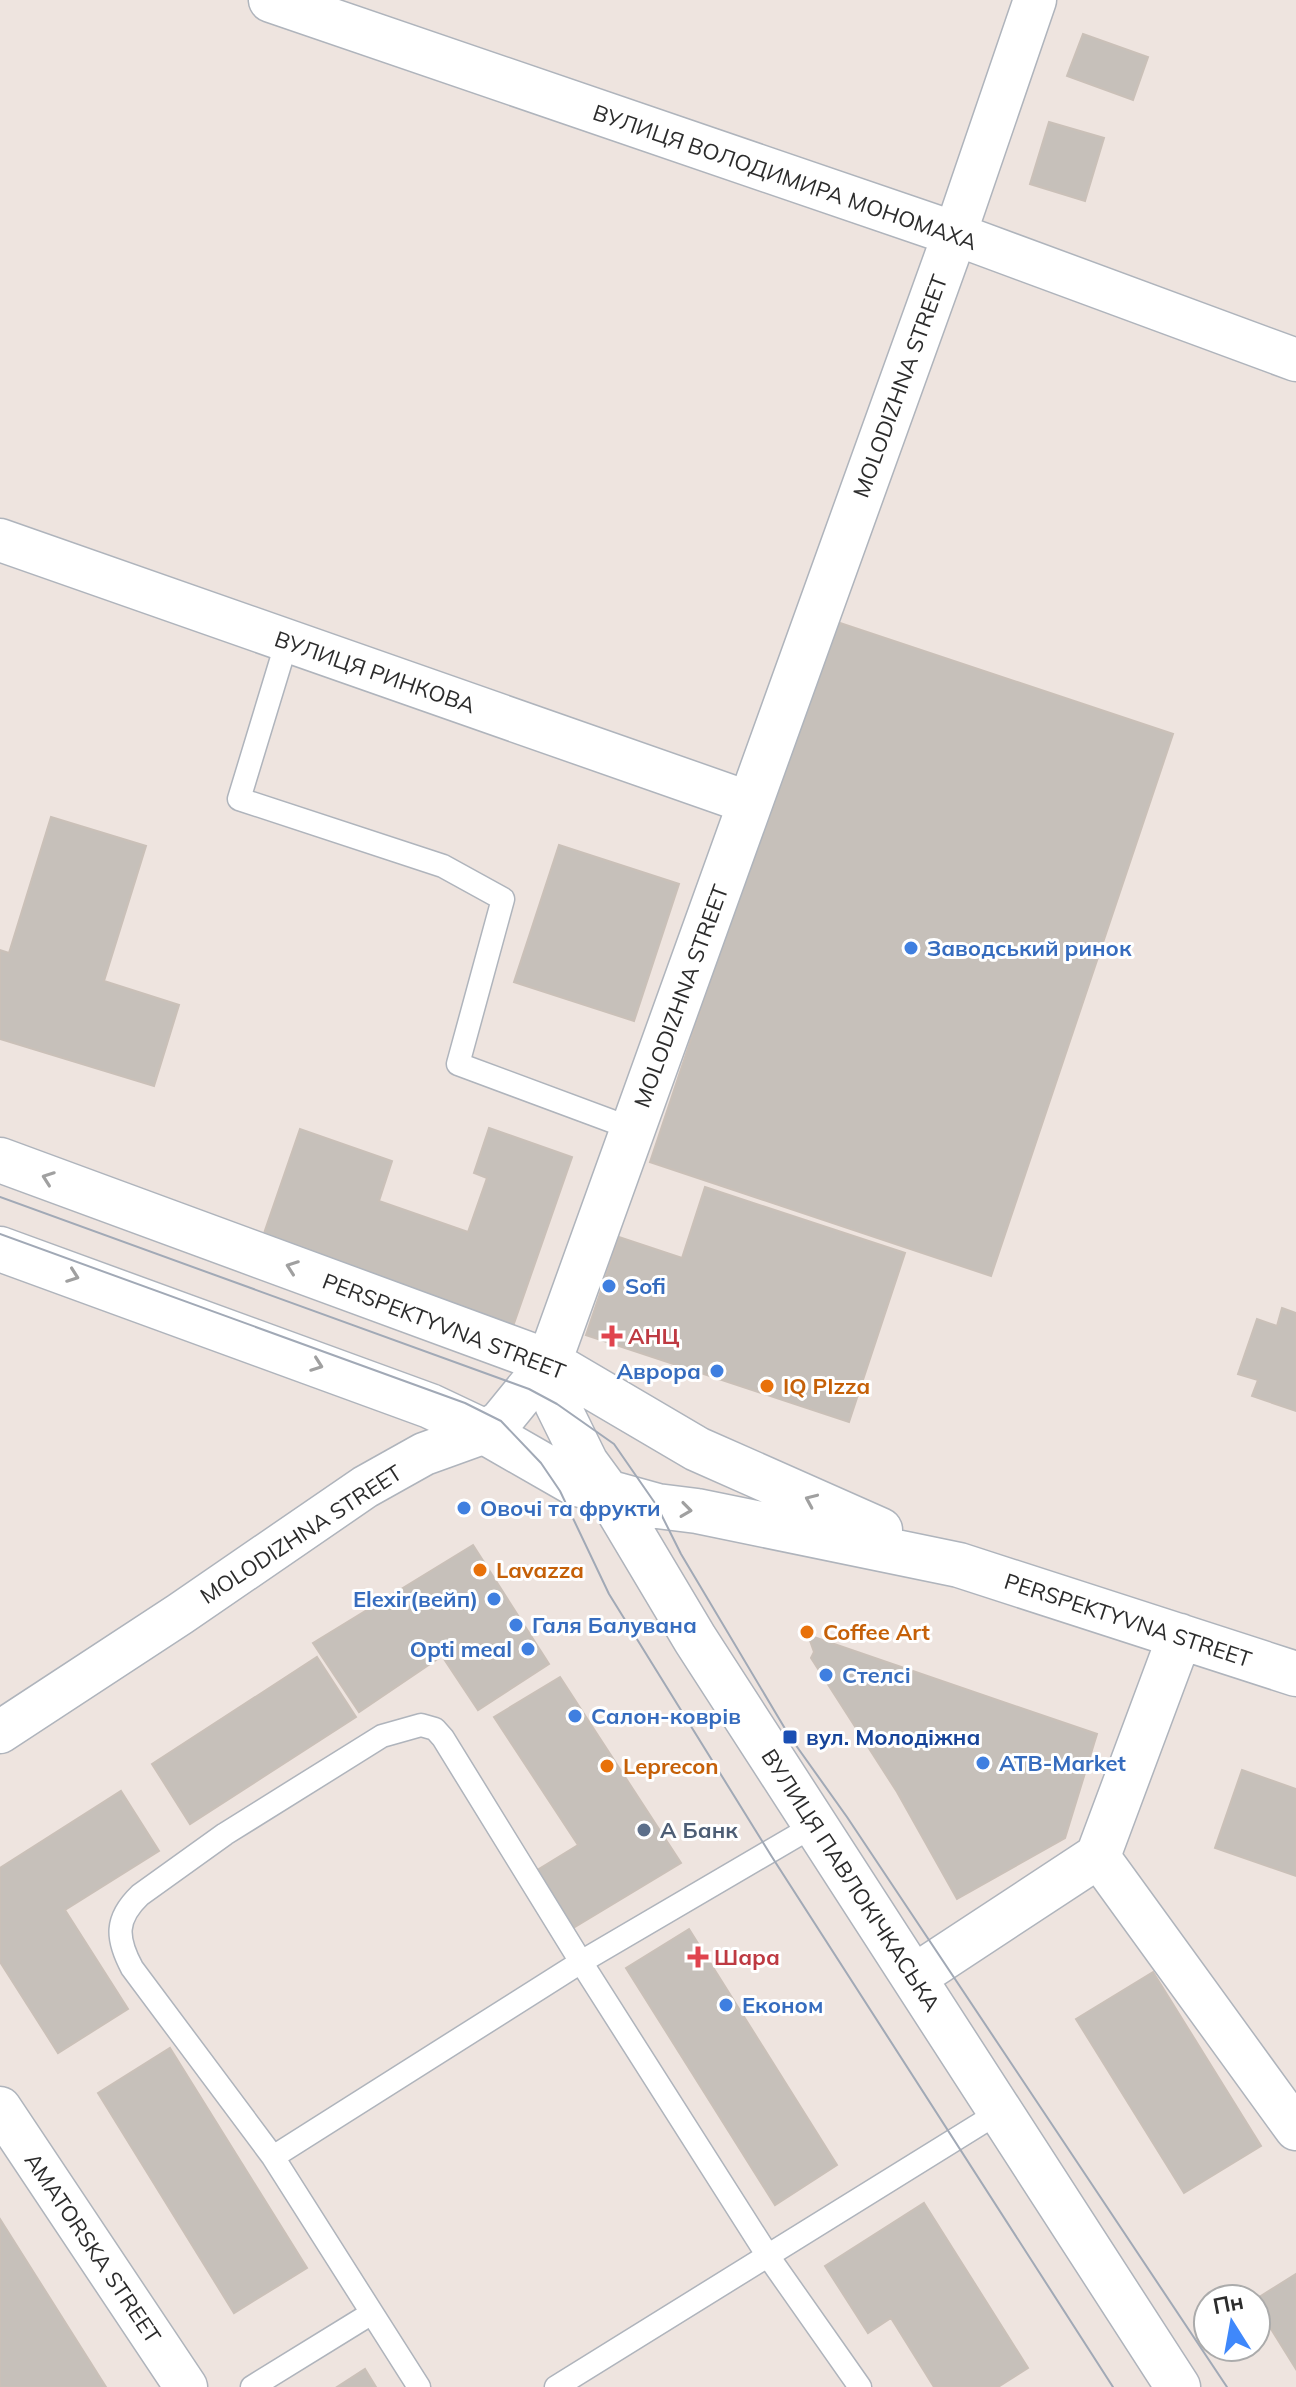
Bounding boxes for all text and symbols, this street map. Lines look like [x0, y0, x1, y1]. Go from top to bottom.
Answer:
street label: ВУЛИЦЯ ВОЛОДИМИРА МОНОМАХА [589, 98, 981, 256]
street label: MOLODIZHNA STREET [847, 271, 953, 501]
street label: ВУЛИЦЯ РИНКОВА [271, 624, 479, 720]
street label: MOLODIZHNA STREET [628, 881, 734, 1111]
place label: Заводський ринок [927, 934, 1132, 962]
marker: Заводський ринок [902, 939, 920, 957]
one-way arrow [42, 1171, 56, 1188]
one-way arrow [286, 1261, 300, 1277]
one-way arrow [65, 1266, 79, 1283]
street label: PERSPEKTYVNA STREET [318, 1267, 570, 1385]
place label: Sofi [625, 1272, 666, 1300]
marker: Sofi [600, 1277, 618, 1295]
place label: АНЦ [628, 1322, 680, 1350]
marker: АНЦ [603, 1327, 621, 1345]
one-way arrow [310, 1355, 324, 1372]
place label: Аврора [617, 1357, 701, 1385]
marker: Аврора [708, 1362, 726, 1380]
place label: IQ PIzza [783, 1372, 870, 1400]
marker: IQ PIzza [758, 1377, 776, 1395]
street label: MOLODIZHNA STREET [195, 1458, 407, 1610]
one-way arrow [805, 1493, 819, 1509]
place label: Овочі та фрукти [480, 1494, 661, 1522]
marker: Овочі та фрукти [455, 1499, 473, 1517]
one-way arrow [680, 1501, 693, 1518]
place label: Lavazza [496, 1556, 584, 1584]
marker: Lavazza [471, 1561, 489, 1579]
street label: PERSPEKTYVNA STREET [1001, 1567, 1255, 1673]
place label: Elexir(вейп) [353, 1585, 478, 1613]
marker: Elexir(вейп) [485, 1590, 503, 1608]
place label: Галя Балувана [532, 1611, 697, 1639]
marker: Галя Балувана [507, 1616, 525, 1634]
place label: Coffee Art [823, 1618, 930, 1646]
marker: Coffee Art [798, 1623, 816, 1641]
place label: Opti meal [410, 1635, 512, 1663]
marker: Opti meal [519, 1640, 537, 1658]
place label: Стелсі [842, 1661, 911, 1689]
marker: Стелсі [817, 1666, 835, 1684]
place label: Салон-коврів [591, 1702, 741, 1730]
marker: Салон-коврів [566, 1707, 584, 1725]
place label: вул. Молодіжна [806, 1723, 980, 1751]
marker: вул. Молодіжна [781, 1728, 799, 1746]
street label: ВУЛИЦЯ ПАВЛОКІЧКАСЬКА [756, 1743, 946, 2017]
place label: ATB-Market [999, 1749, 1126, 1777]
place label: Leprecon [623, 1752, 719, 1780]
marker: ATB-Market [974, 1754, 992, 1772]
marker: Leprecon [598, 1757, 616, 1775]
place label: А Банк [660, 1816, 738, 1844]
marker: А Банк [635, 1821, 653, 1839]
place label: Шара [714, 1943, 780, 1971]
marker: Шара [689, 1948, 707, 1966]
place label: Економ [742, 1991, 823, 2019]
marker: Економ [717, 1996, 735, 2014]
street label: AMATORSKA STREET [19, 2147, 167, 2349]
north arrow [1192, 2283, 1272, 2363]
text: Пн [1210, 2287, 1246, 2320]

